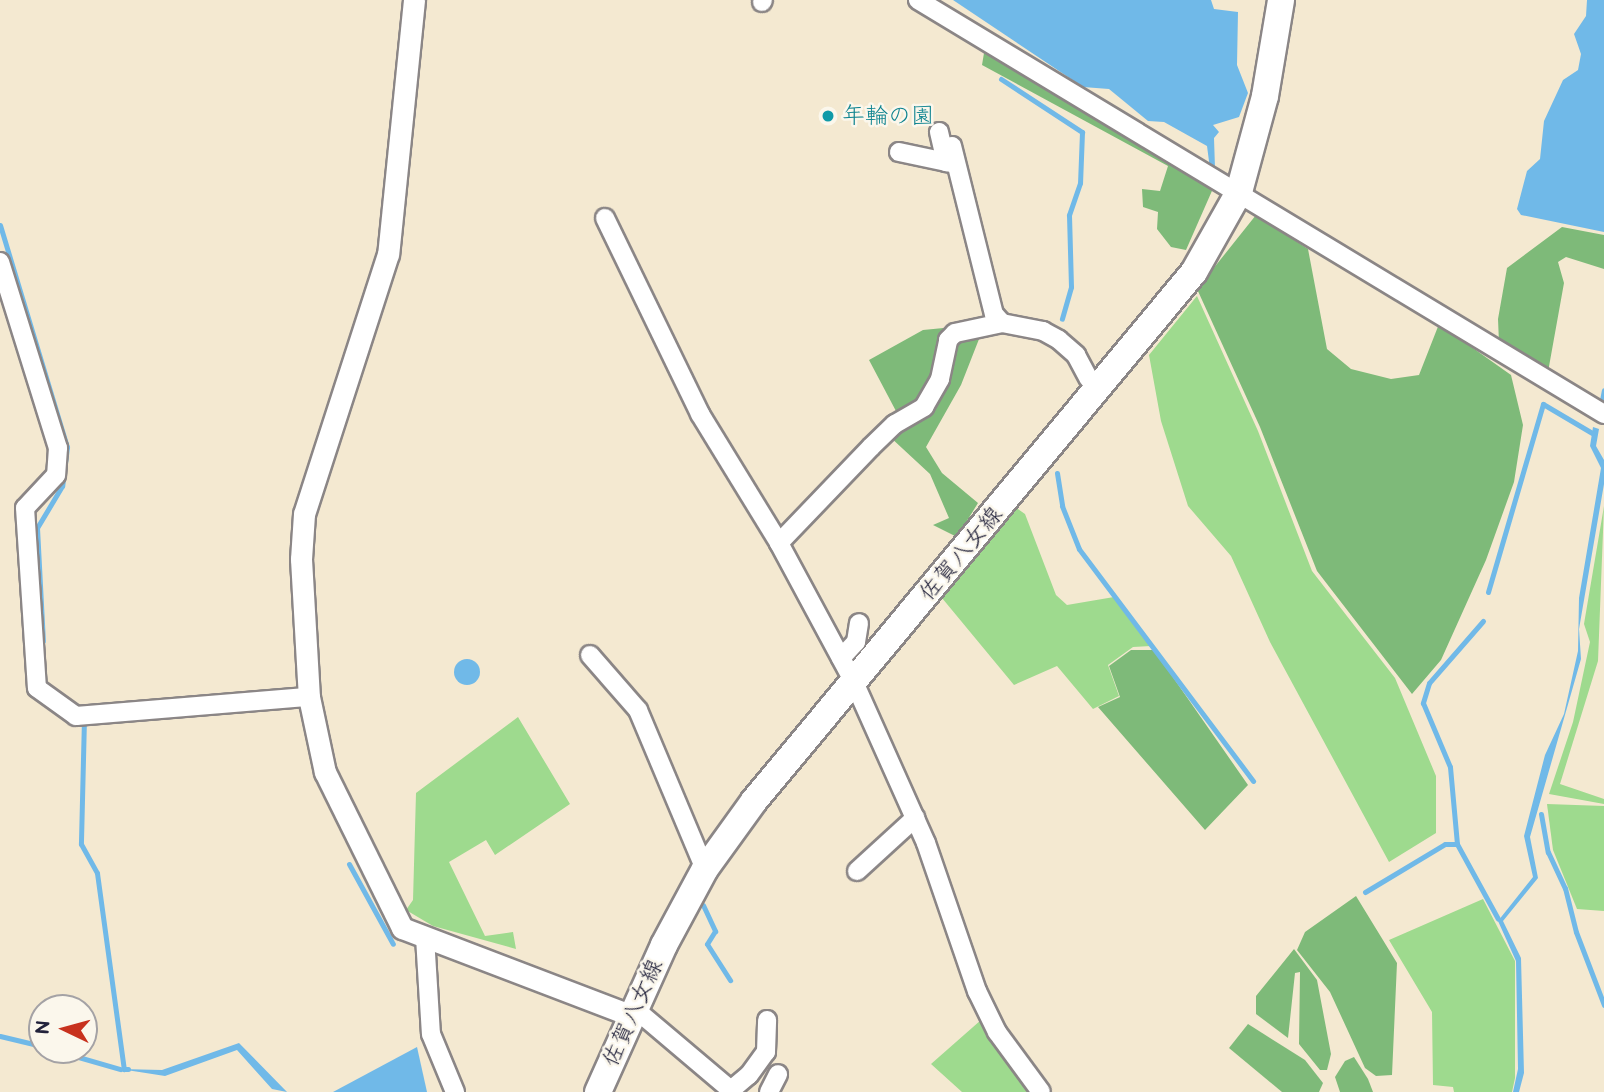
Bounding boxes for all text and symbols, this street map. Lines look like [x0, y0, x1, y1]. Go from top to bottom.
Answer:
place label: 年輪の園 [842, 102, 934, 130]
marker: 年輪の園 [820, 108, 836, 124]
street label: 佐賀八女線 [913, 501, 1009, 607]
street label: 佐賀八女線 [597, 955, 669, 1071]
north arrow [28, 994, 98, 1064]
text: N [31, 1019, 56, 1035]

